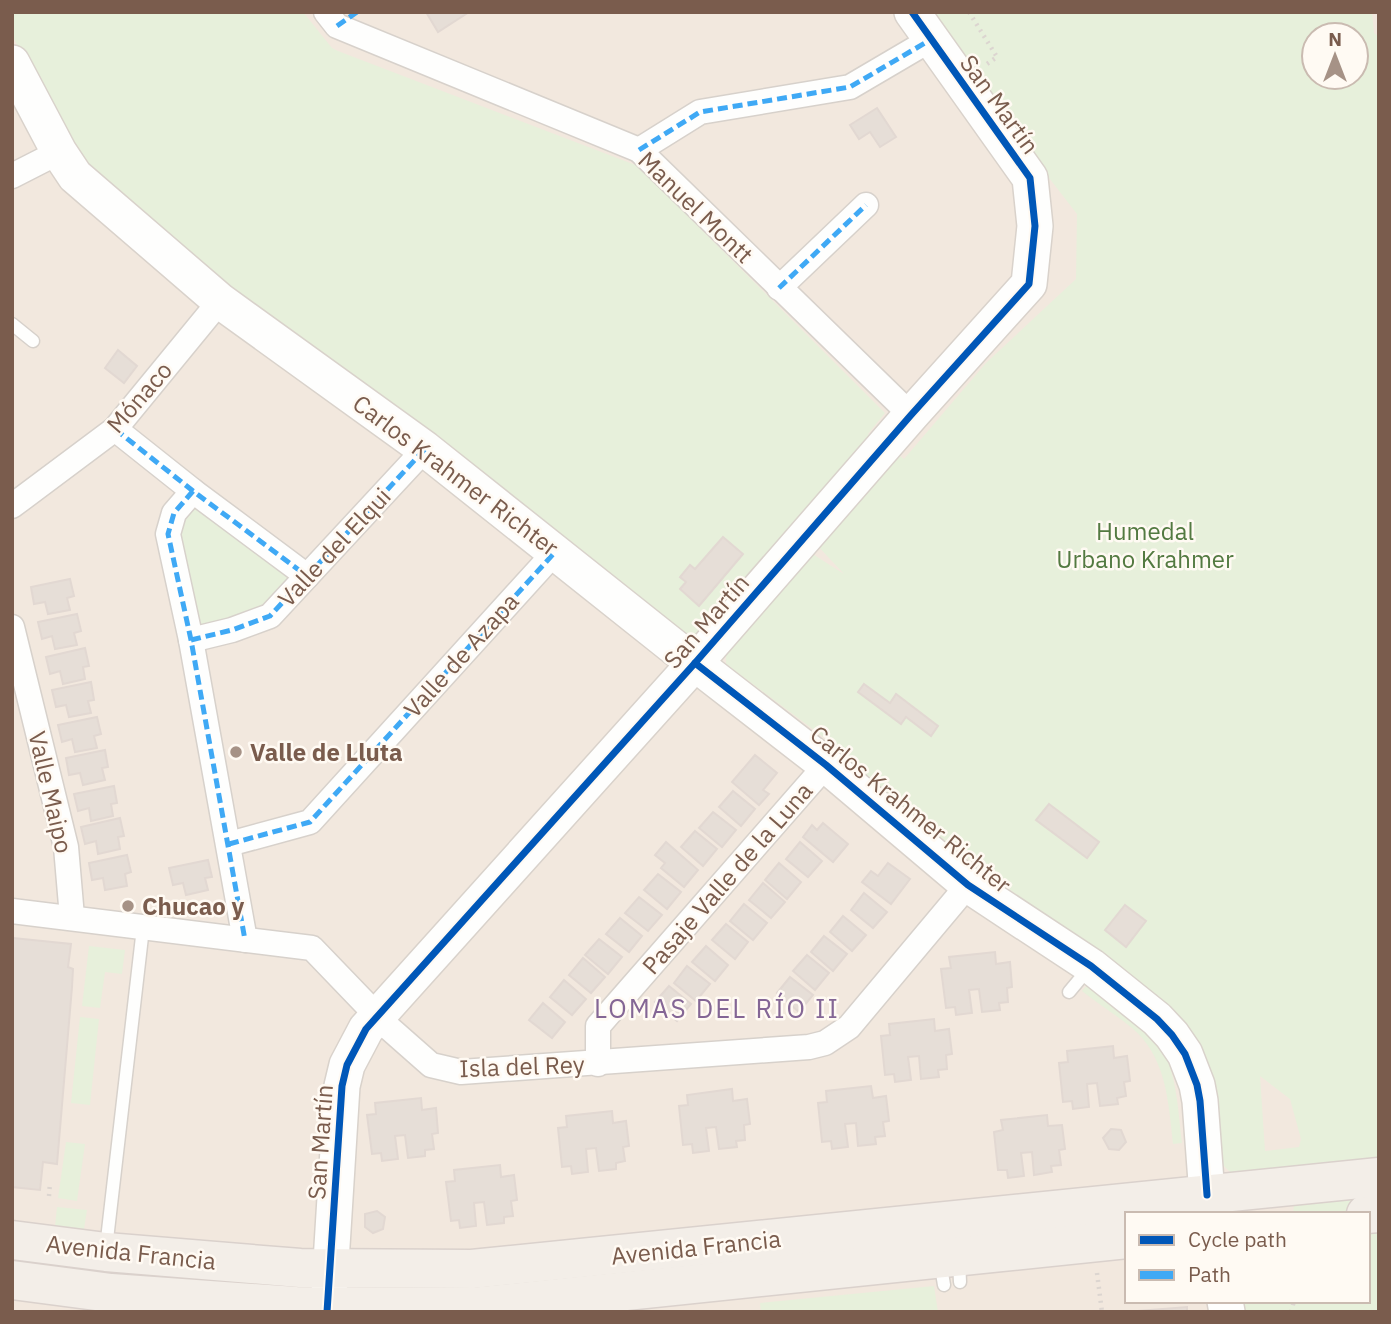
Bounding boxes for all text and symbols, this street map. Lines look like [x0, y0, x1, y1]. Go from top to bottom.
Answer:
north arrow [1300, 21, 1370, 91]
text: N [1328, 27, 1342, 51]
street label: San Martín [953, 48, 1047, 160]
street label: Manuel Montt [632, 144, 760, 270]
street label: Mónaco [99, 355, 179, 439]
street label: Carlos Krahmer Richter [347, 387, 566, 563]
street label: Valle del Elqui [271, 481, 397, 613]
park label: Humedal Urbano Krahmer [1056, 515, 1234, 575]
street label: San Martín [656, 567, 756, 675]
street label: Valle de Azapa [396, 586, 526, 724]
street label: Carlos Krahmer Richter [804, 718, 1018, 900]
street label: Valle Maipo [21, 728, 81, 856]
place label: Valle de Lluta [250, 736, 403, 768]
marker: Valle de Lluta [228, 744, 244, 760]
street label: Pasaje Valle de la Luna [635, 775, 819, 981]
place label: Chucao y [142, 890, 244, 922]
marker: Chucao y [120, 898, 136, 914]
district label: LOMAS DEL RÍO II [594, 991, 840, 1025]
street label: Isla del Rey [459, 1048, 585, 1084]
street label: San Martín [300, 1083, 340, 1201]
legend [1125, 1212, 1370, 1303]
street label: Avenida Francia [609, 1222, 783, 1272]
text: Cycle path [1188, 1225, 1287, 1253]
street label: Avenida Francia [44, 1227, 218, 1277]
text: Path [1188, 1260, 1231, 1288]

